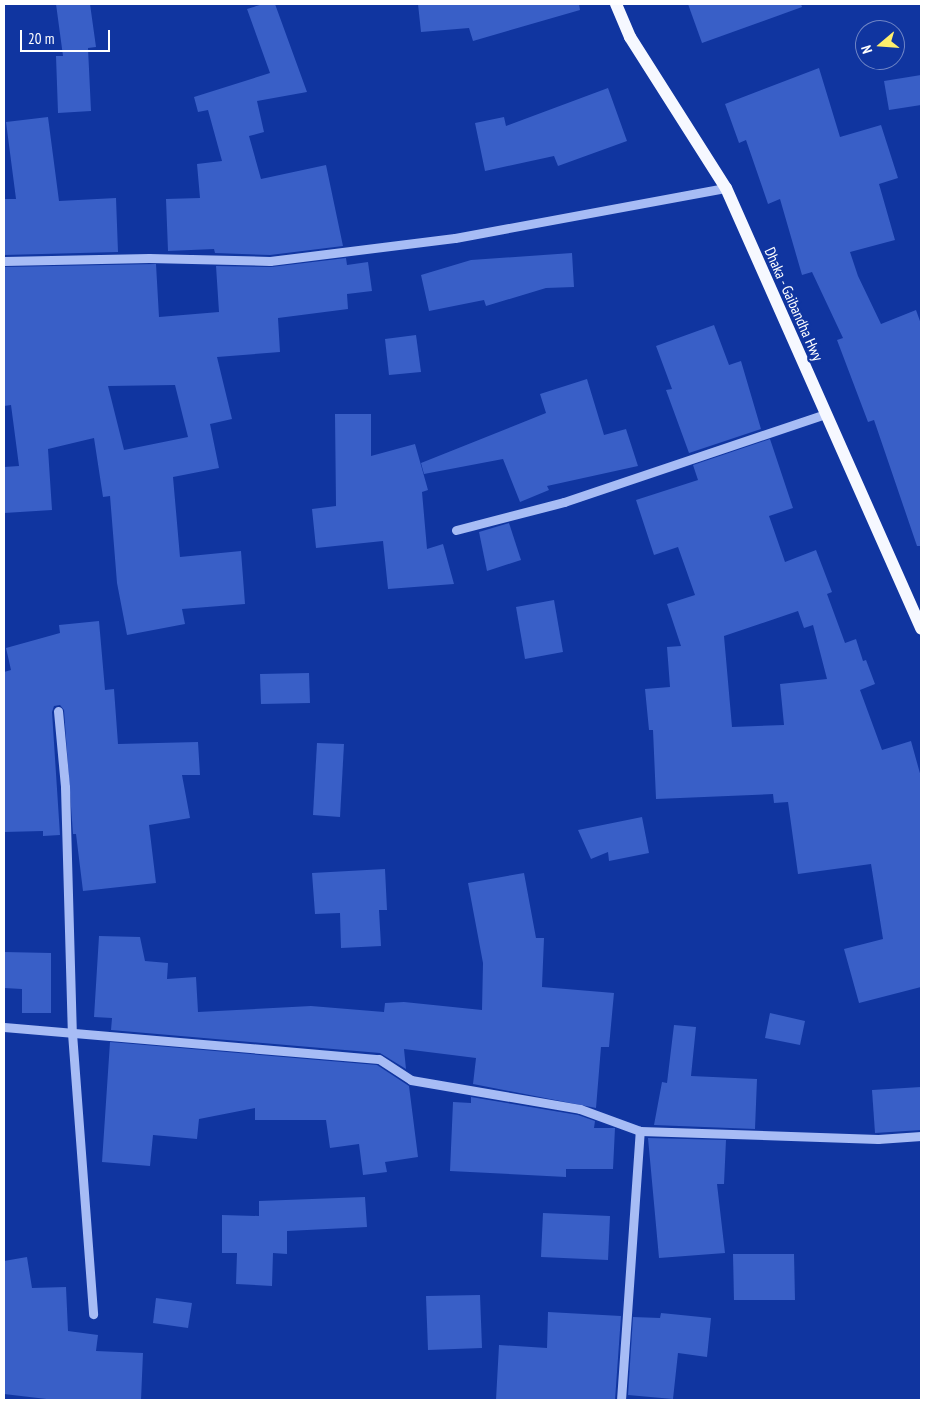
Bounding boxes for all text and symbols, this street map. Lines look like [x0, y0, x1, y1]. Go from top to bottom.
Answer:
scale bar [22, 20, 112, 52]
north arrow [855, 20, 905, 70]
text: 20 m [28, 29, 54, 48]
text: N [857, 43, 876, 56]
street label: Dhaka - Gaibandha Hwy [761, 244, 827, 364]

